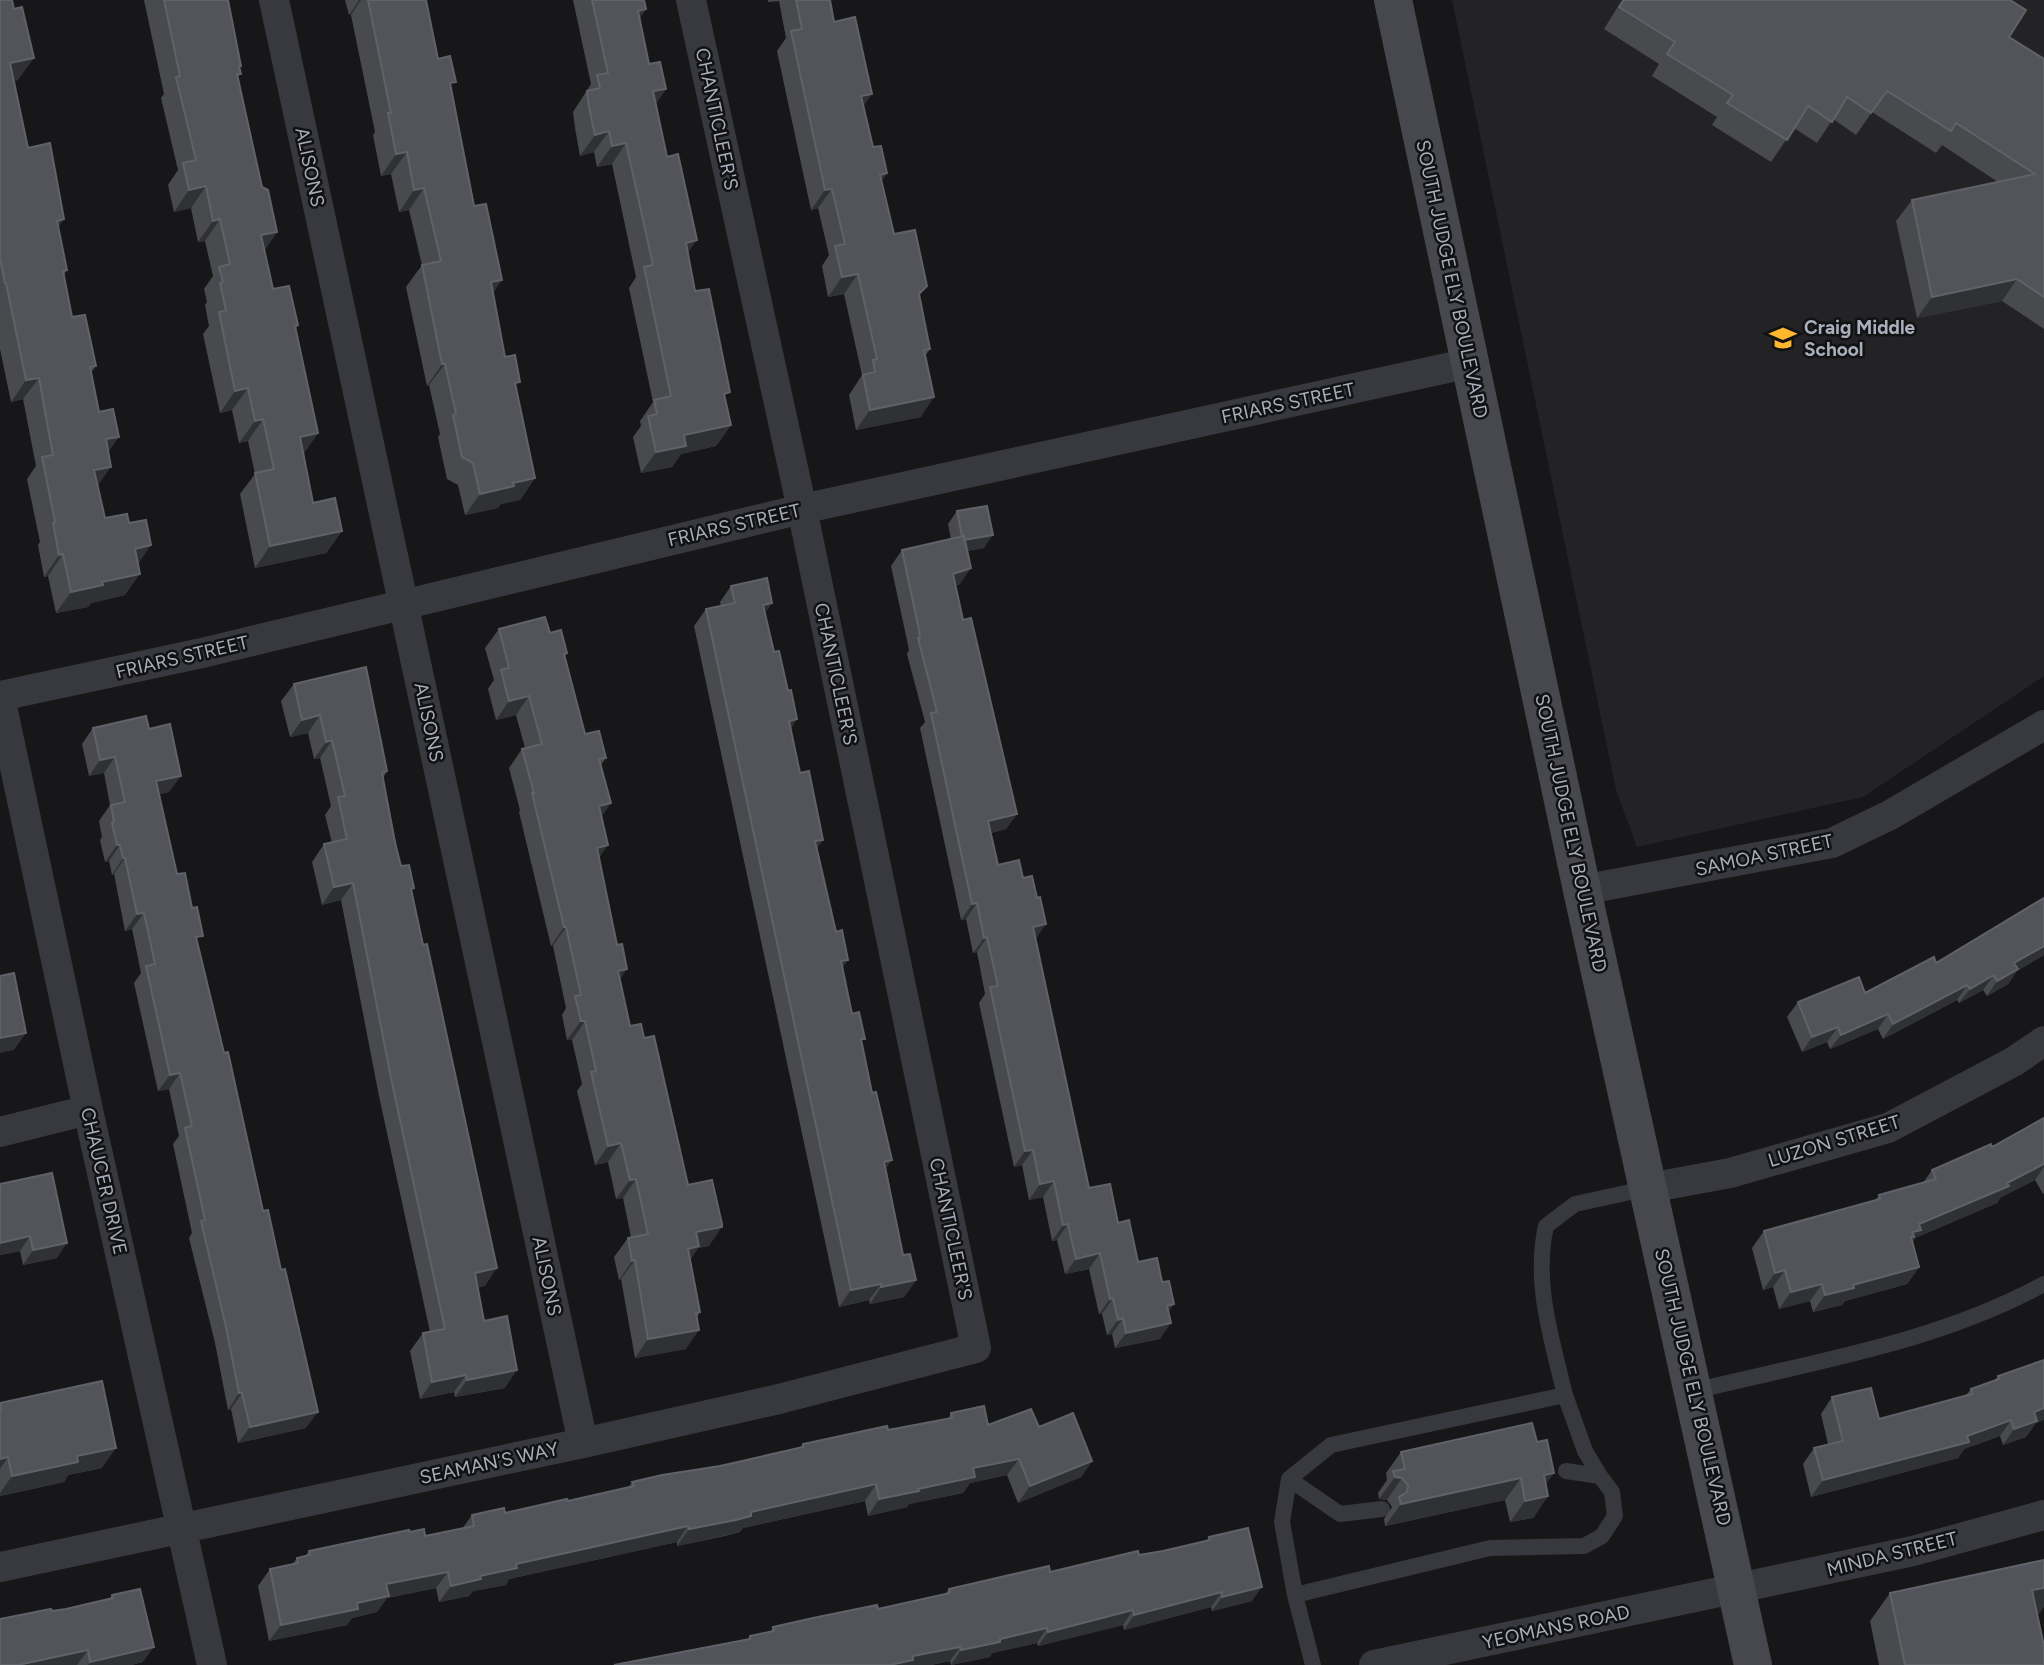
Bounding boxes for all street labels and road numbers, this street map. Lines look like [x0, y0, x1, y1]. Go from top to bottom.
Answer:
street label: CHANTICLEER'S [691, 46, 743, 192]
street label: ALISONS [290, 125, 330, 209]
street label: SOUTH JUDGE ELY BOULEVARD [1411, 138, 1493, 420]
street label: FRIARS STREET [1219, 378, 1357, 428]
street label: FRIARS STREET [665, 498, 803, 551]
street label: CHANTICLEER'S [810, 601, 862, 747]
street label: FRIARS STREET [113, 630, 251, 683]
street label: ALISONS [409, 680, 449, 764]
street label: SOUTH JUDGE ELY BOULEVARD [1530, 692, 1612, 974]
street label: SAMOA STREET [1693, 829, 1835, 881]
street label: CHAUCER DRIVE [76, 1105, 132, 1257]
street label: LUZON STREET [1765, 1110, 1903, 1172]
street label: CHANTICLEER'S [925, 1156, 977, 1302]
street label: ALISONS [527, 1234, 567, 1318]
street label: SOUTH JUDGE ELY BOULEVARD [1650, 1246, 1736, 1528]
street label: SEAMAN'S WAY [417, 1437, 561, 1489]
street label: MINDA STREET [1824, 1527, 1960, 1581]
street label: YEOMANS ROAD [1480, 1600, 1632, 1654]

